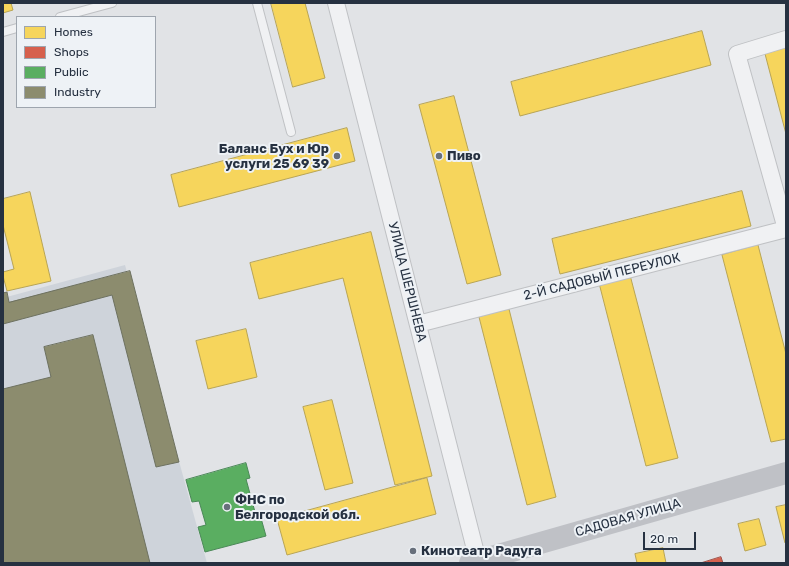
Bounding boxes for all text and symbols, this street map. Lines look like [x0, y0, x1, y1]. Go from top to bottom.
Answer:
legend [16, 16, 156, 108]
text: Homes [54, 25, 93, 39]
text: Shops [54, 45, 89, 59]
text: Public [54, 65, 89, 79]
text: Industry [54, 85, 101, 99]
place label: Баланс Бух и Юр услуги 25 69 39 [219, 141, 329, 172]
place label: Пиво [447, 148, 481, 164]
marker: Баланс Бух и Юр услуги 25 69 39 [332, 151, 342, 161]
marker: Пиво [434, 151, 444, 161]
street label: УЛИЦА ШЕРШНЕВА [385, 220, 429, 344]
street label: 2-Й САДОВЫЙ ПЕРЕУЛОК [522, 250, 682, 304]
place label: ФНС по Белгородской обл. [235, 492, 360, 523]
street label: САДОВАЯ УЛИЦА [574, 496, 682, 540]
marker: ФНС по Белгородской обл. [222, 502, 232, 512]
scale bar [645, 524, 698, 550]
text: 20 m [650, 532, 678, 546]
place label: Кинотеатр Радуга [421, 543, 542, 559]
marker: Кинотеатр Радуга [408, 546, 418, 556]

